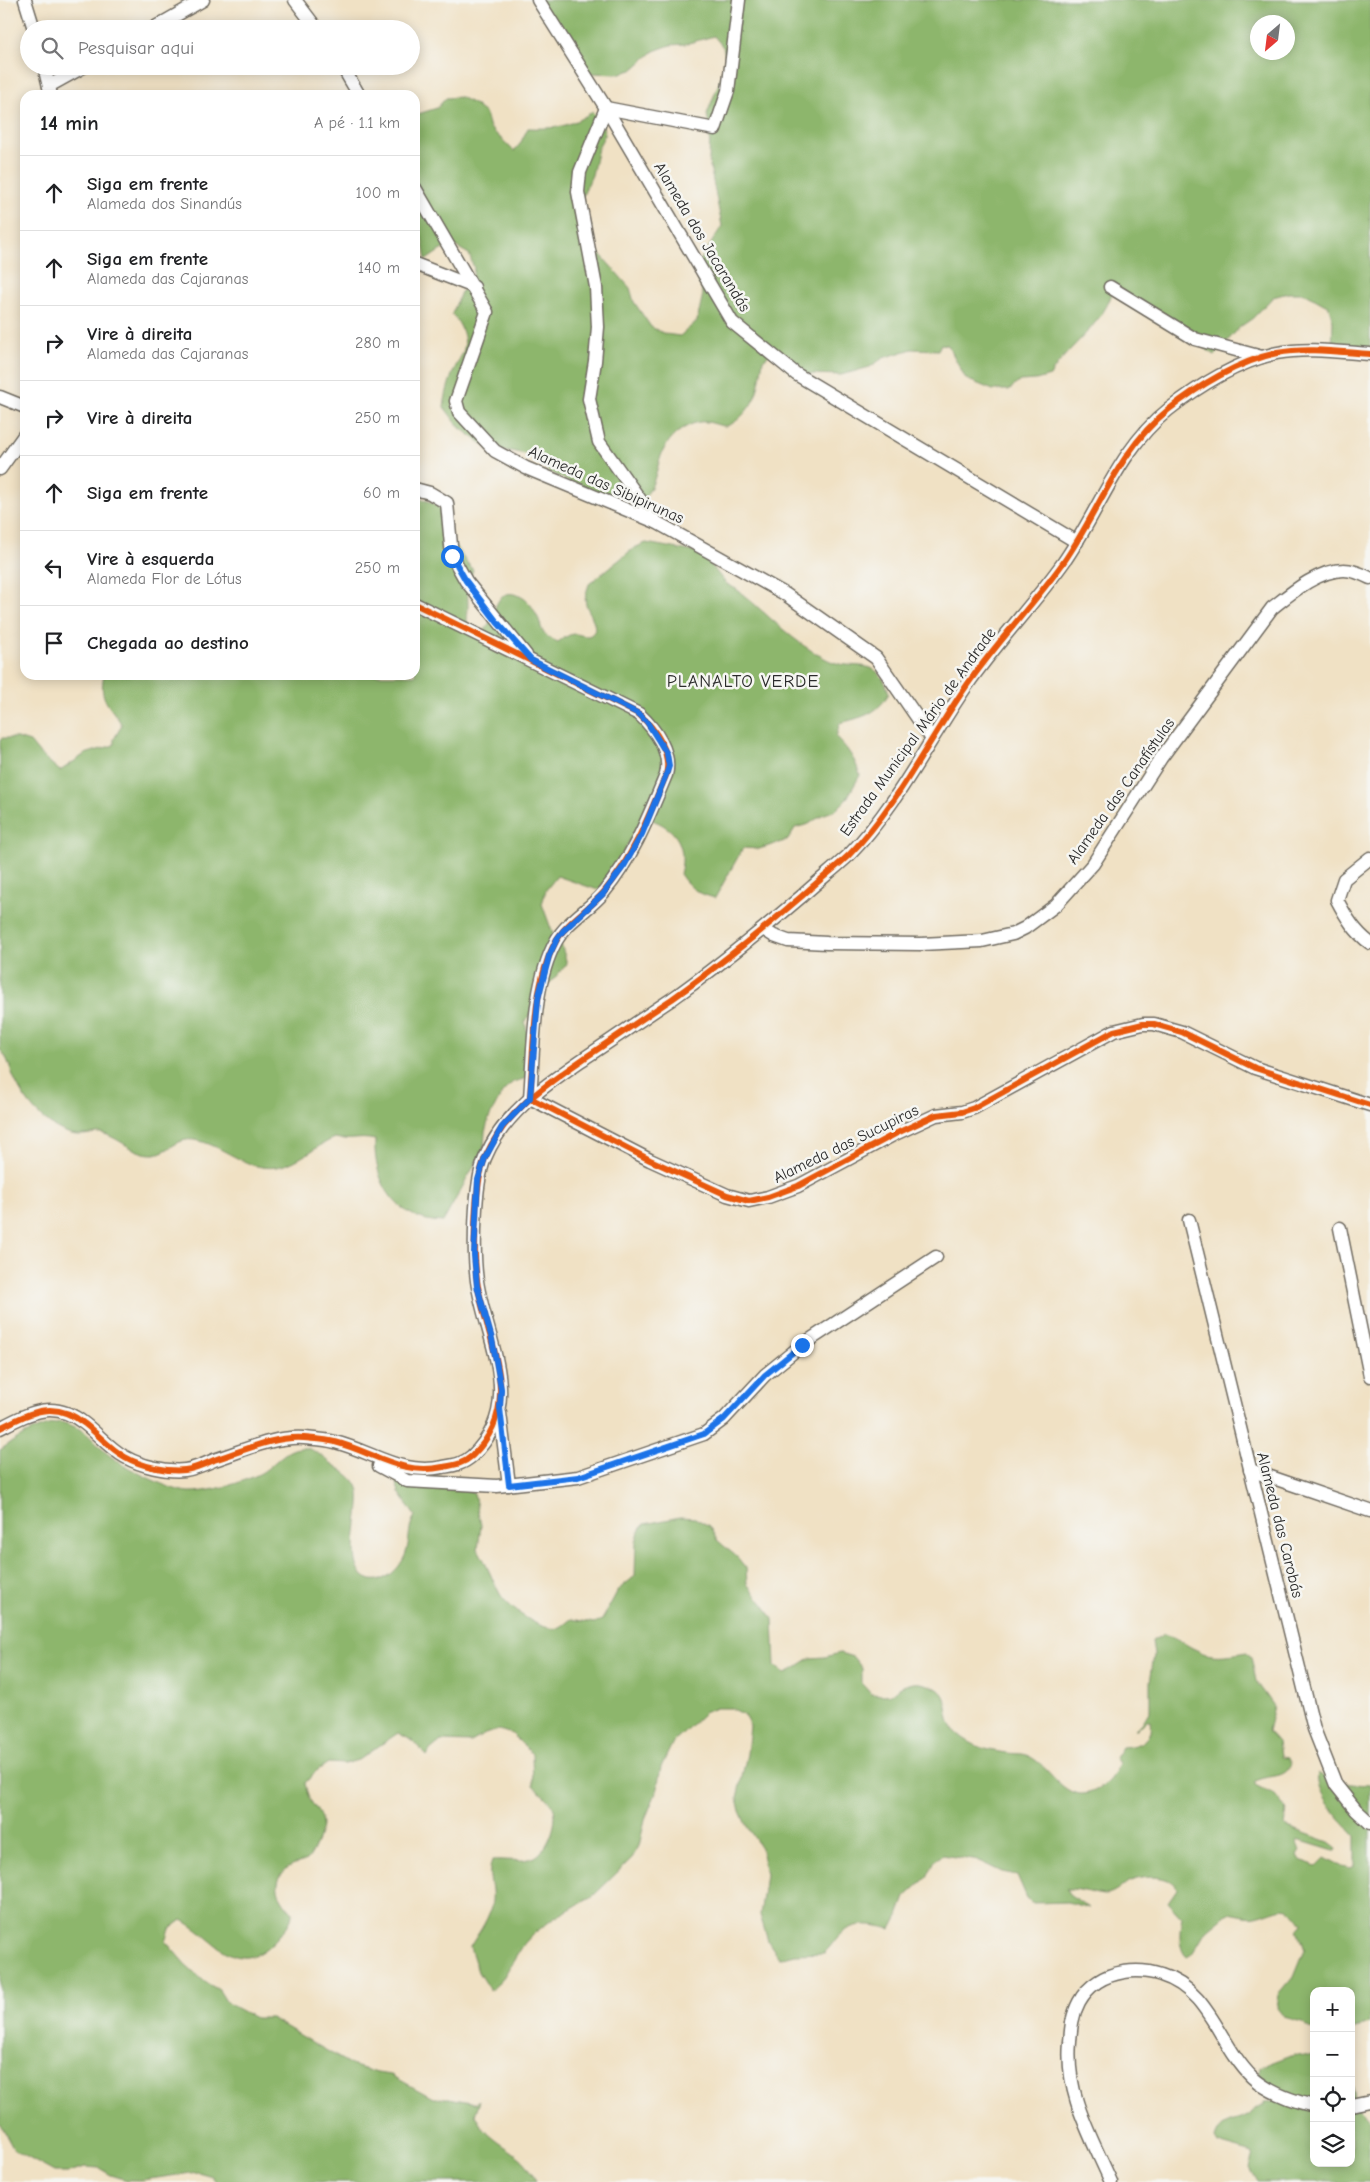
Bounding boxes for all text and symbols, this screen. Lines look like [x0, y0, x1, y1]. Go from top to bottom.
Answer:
north arrow [1250, 15, 1295, 60]
search box [20, 20, 420, 75]
icon: search [38, 34, 66, 62]
text: Pesquisar aqui [78, 37, 194, 59]
text: 14 min [40, 111, 99, 135]
text: A pé · 1.1 km [314, 114, 400, 132]
street label: Alameda dos Jacarandás [650, 159, 754, 315]
text: Siga em frente [87, 173, 208, 195]
icon: ahead [40, 179, 68, 207]
text: 100 m [356, 184, 400, 202]
text: Alameda dos Sinandús [87, 195, 242, 213]
text: Siga em frente [87, 248, 208, 270]
icon: ahead [40, 254, 68, 282]
text: 140 m [358, 259, 400, 277]
text: Alameda das Cajaranas [87, 270, 248, 288]
text: Vire à direita [87, 323, 192, 345]
icon: right [40, 329, 68, 357]
text: 280 m [355, 334, 400, 352]
text: Alameda das Cajaranas [87, 345, 248, 363]
icon: right [40, 404, 68, 432]
text: Vire à direita [87, 407, 192, 429]
text: 250 m [355, 409, 400, 427]
street label: Alameda das Sibipirunas [526, 443, 687, 528]
icon: ahead [40, 479, 68, 507]
text: Siga em frente [87, 482, 208, 504]
text: 60 m [363, 484, 400, 502]
route start [441, 545, 464, 568]
text: Vire à esquerda [87, 548, 214, 570]
icon: left [40, 554, 68, 582]
text: 250 m [355, 559, 400, 577]
text: Alameda Flor de Lótus [87, 570, 242, 588]
street label: Estrada Municipal Mário de Andrade [836, 624, 1000, 840]
icon: arrive [40, 629, 68, 657]
text: Chegada ao destino [87, 632, 249, 654]
district label: PLANALTO VERDE [667, 671, 819, 692]
street label: Alameda das Canafístulas [1064, 714, 1179, 868]
street label: Alameda das Sucupiras [771, 1101, 922, 1187]
route end [791, 1334, 814, 1357]
street label: Alameda das Carobás [1253, 1450, 1307, 1600]
map controls [1310, 1987, 1355, 2167]
button: + [1310, 1987, 1355, 2032]
button: − [1310, 2032, 1355, 2077]
button: locate [1310, 2077, 1355, 2122]
button: layers [1310, 2122, 1355, 2167]

